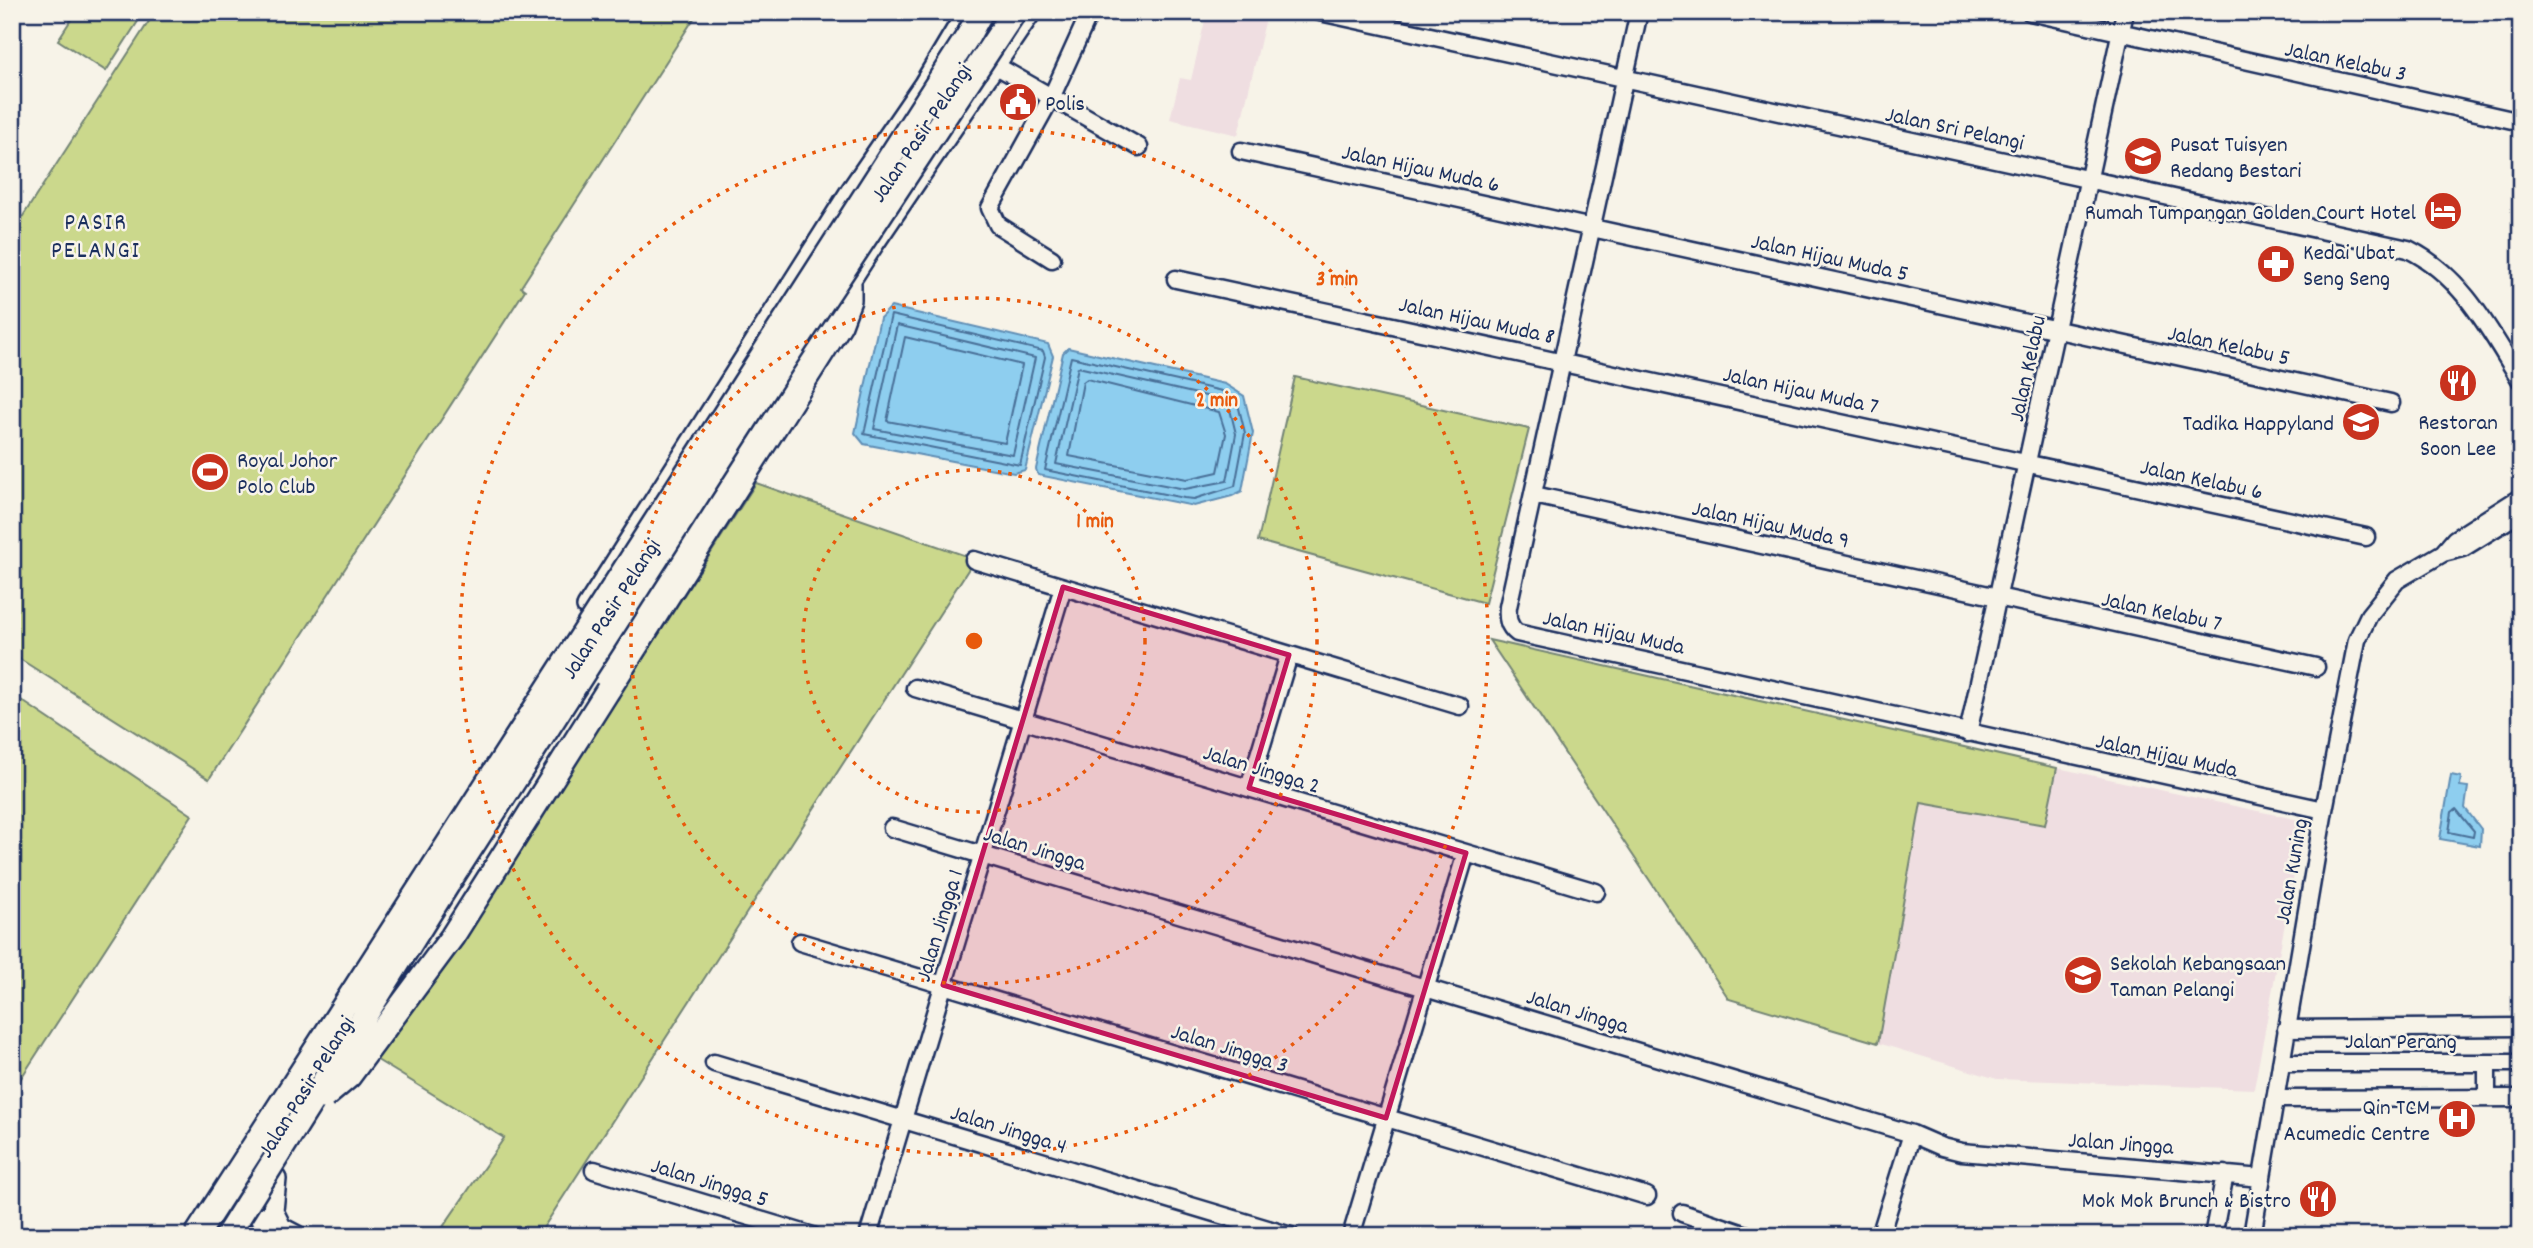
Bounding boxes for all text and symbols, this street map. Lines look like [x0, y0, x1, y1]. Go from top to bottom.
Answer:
street label: Jalan Kelabu 3 [2281, 34, 2409, 92]
street label: Jalan Pasir Pelangi [864, 58, 982, 210]
public building icon: Polis [997, 81, 1039, 123]
place label: Polis [1045, 89, 1085, 122]
street label: Jalan Sri Pelangi [1882, 100, 2027, 161]
place label: Pusat Tuisyen Redang Bestari [2170, 130, 2302, 189]
school or university icon: Pusat Tuisyen Redang Bestari [2122, 135, 2164, 177]
street label: Jalan Hijau Muda 6 [1338, 138, 1502, 203]
hotel icon: Rumah Tumpangan Golden Court Hotel [2422, 190, 2464, 232]
place label: Rumah Tumpangan Golden Court Hotel [2085, 198, 2417, 231]
district label: PASIR PELANGI [51, 207, 141, 269]
street label: Jalan Hijau Muda 5 [1747, 227, 1911, 292]
place label: Kedai Ubat Seng Seng [2303, 238, 2395, 297]
pharmacy icon: Kedai Ubat Seng Seng [2255, 243, 2297, 285]
text: 3 min [1316, 266, 1358, 296]
street label: Jalan Hijau Muda 8 [1395, 290, 1557, 355]
street label: Jalan Kelabu [2002, 312, 2057, 425]
street label: Jalan Kelabu 5 [2164, 318, 2292, 376]
street label: Jalan Hijau Muda 7 [1719, 360, 1881, 425]
restaurant icon: Restoran Soon Lee [2437, 362, 2479, 404]
text: 2 min [1196, 387, 1238, 417]
school or university icon: Tadika Happyland [2340, 401, 2382, 443]
place label: Restoran Soon Lee [2418, 408, 2498, 467]
place label: Tadika Happyland [2183, 409, 2334, 442]
place label: Royal Johor Polo Club [237, 446, 338, 505]
sports icon: Royal Johor Polo Club [189, 451, 231, 493]
street label: Jalan Kelabu 6 [2137, 452, 2266, 511]
street label: Jalan Hijau Muda 9 [1689, 494, 1852, 559]
text: 1 min [1076, 508, 1114, 538]
street label: Jalan Pasir Pelangi [555, 533, 671, 687]
street label: Jalan Kelabu 7 [2098, 585, 2225, 642]
street label: Jalan Hijau Muda [1539, 603, 1688, 666]
centre of rings [962, 629, 986, 653]
street label: Jalan Hijau Muda [2092, 726, 2241, 789]
street label: Jalan Jingga 2 [1198, 738, 1324, 805]
street label: Jalan Kuning [2268, 816, 2319, 927]
street label: Jalan Jingga [979, 819, 1090, 882]
street label: Jalan Jingga 1 [909, 866, 974, 986]
place label: Sekolah Kebangsaan Taman Pelangi [2110, 949, 2286, 1008]
school or university icon: Sekolah Kebangsaan Taman Pelangi [2062, 954, 2104, 996]
street label: Jalan Jingga [1522, 982, 1633, 1045]
street label: Jalan Pasir Pelangi [251, 1010, 365, 1165]
street label: Jalan Jingga 3 [1166, 1017, 1292, 1084]
street label: Jalan Perang [2345, 1027, 2457, 1060]
place label: Qin TCM Acumedic Centre [2284, 1093, 2430, 1152]
street label: Jalan Jingga 4 [946, 1098, 1070, 1165]
hospital icon: Qin TCM Acumedic Centre [2436, 1098, 2478, 1140]
street label: Jalan Jingga [2067, 1125, 2176, 1166]
street label: Jalan Jingga 5 [646, 1151, 772, 1218]
restaurant icon: Mok Mok Brunch & Bistro [2297, 1178, 2339, 1220]
place label: Mok Mok Brunch & Bistro [2082, 1186, 2291, 1219]

